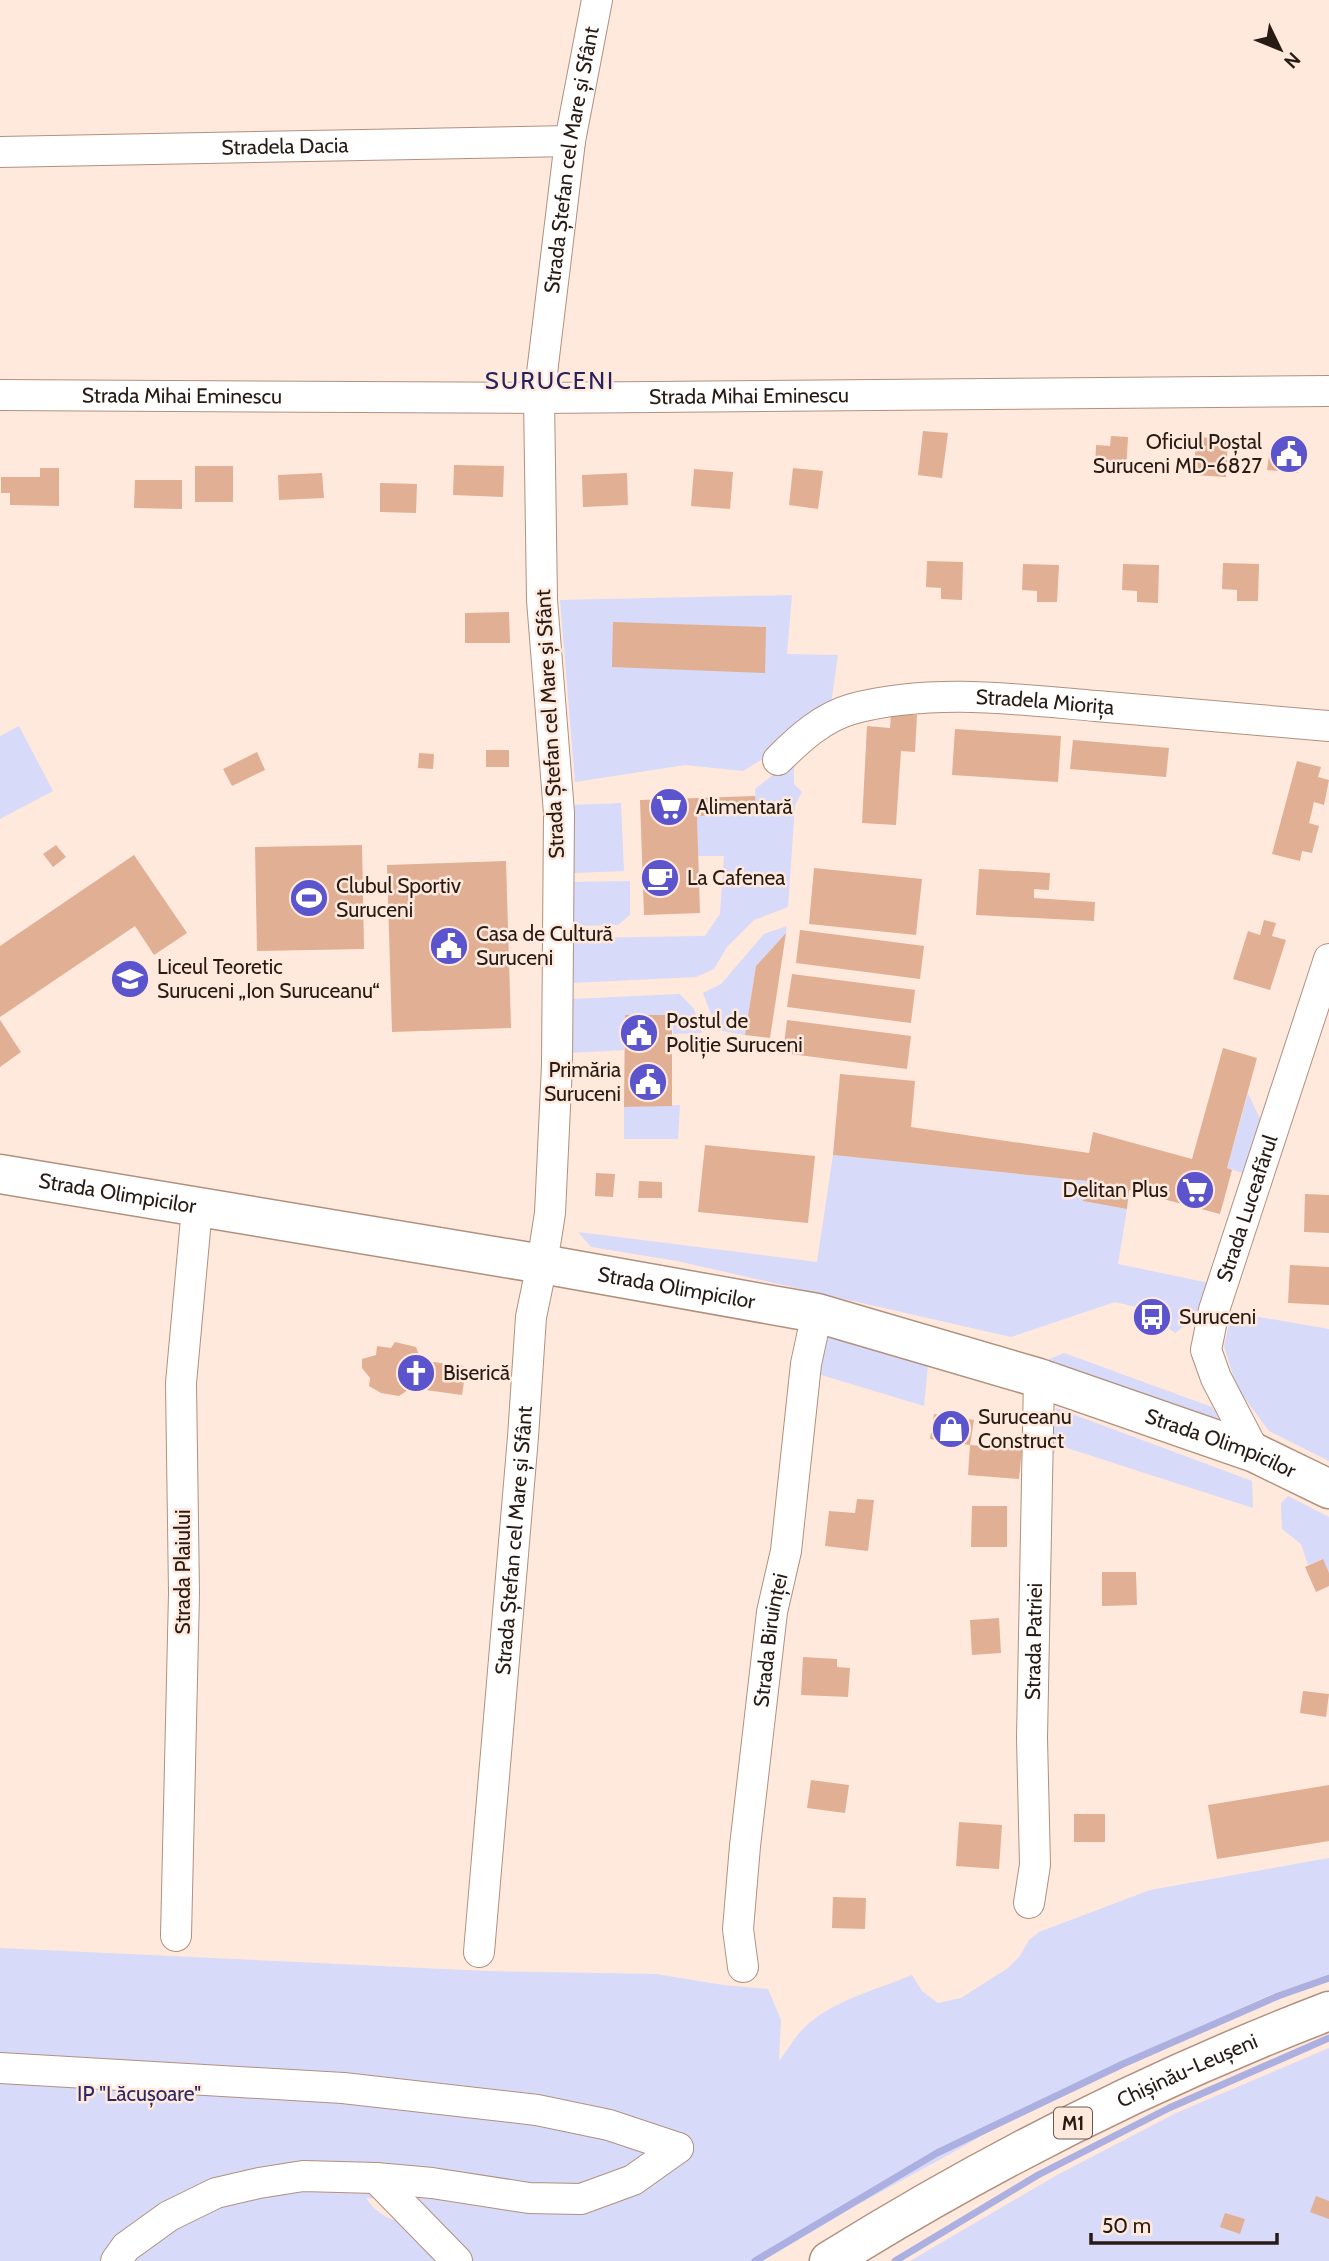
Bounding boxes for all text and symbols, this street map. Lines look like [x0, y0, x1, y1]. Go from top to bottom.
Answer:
north arrow [1245, 14, 1315, 84]
street label: Strada Ștefan cel Mare și Sfânt [539, 24, 604, 295]
text: N [1279, 47, 1305, 73]
street label: Stradela Dacia [221, 132, 349, 160]
district label: SURUCENI [485, 366, 615, 395]
street label: Strada Mihai Eminescu [82, 382, 282, 409]
street label: Strada Mihai Eminescu [649, 382, 849, 409]
place label: Oficiul Poștal Suruceni MD-6827 [1093, 429, 1262, 478]
public building icon: Oficiul Poștal Suruceni MD-6827 [1268, 433, 1310, 475]
street label: Strada Ștefan cel Mare și Sfânt [530, 589, 571, 859]
street label: Stradela Miorița [975, 684, 1115, 721]
supermarket icon: Alimentară [648, 786, 690, 828]
place label: Alimentară [696, 794, 793, 819]
cafe icon: La Cafenea [639, 857, 681, 899]
place label: La Cafenea [687, 865, 785, 890]
place label: Clubul Sportiv Suruceni [336, 873, 462, 922]
sports icon: Clubul Sportiv Suruceni [288, 877, 330, 919]
place label: Casa de Cultură Suruceni [476, 921, 613, 970]
public building icon: Casa de Cultură Suruceni [428, 925, 470, 967]
place label: Liceul Teoretic Suruceni „Ion Suruceanu“ [157, 954, 380, 1003]
school or university icon: Liceul Teoretic Suruceni „Ion Suruceanu“ [109, 958, 151, 1000]
place label: Postul de Poliție Suruceni [666, 1008, 803, 1059]
public building icon: Postul de Poliție Suruceni [618, 1012, 660, 1054]
place label: Primăria Suruceni [544, 1057, 621, 1106]
public building icon: Primăria Suruceni [627, 1061, 669, 1103]
street label: Strada Luceafărul [1211, 1131, 1283, 1285]
street label: Strada Olimpicilor [37, 1168, 198, 1218]
supermarket icon: Delitan Plus [1174, 1169, 1216, 1211]
place label: Delitan Plus [1063, 1177, 1168, 1202]
street label: Strada Olimpicilor [596, 1261, 757, 1314]
bus stop icon: Suruceni [1131, 1296, 1173, 1338]
place label: Suruceni [1179, 1304, 1256, 1329]
church icon: Biserică [395, 1352, 437, 1394]
place label: Biserică [443, 1360, 510, 1385]
street label: Strada Olimpicilor [1142, 1403, 1300, 1483]
place label: Suruceanu Construct [978, 1404, 1072, 1453]
street label: Strada Ștefan cel Mare și Sfânt [490, 1405, 537, 1676]
shop icon: Suruceanu Construct [930, 1408, 972, 1450]
street label: Strada Plaiului [170, 1510, 195, 1634]
street label: Strada Biruinței [748, 1571, 793, 1708]
street label: Strada Patriei [1020, 1583, 1047, 1700]
street label: Chișinău-Leușeni [1113, 2028, 1261, 2113]
park label: IP "Lăcușoare" [77, 2081, 201, 2108]
road number: M1 [1054, 2108, 1092, 2138]
scale bar [1091, 2202, 1276, 2246]
text: 50 m [1102, 2213, 1151, 2238]

